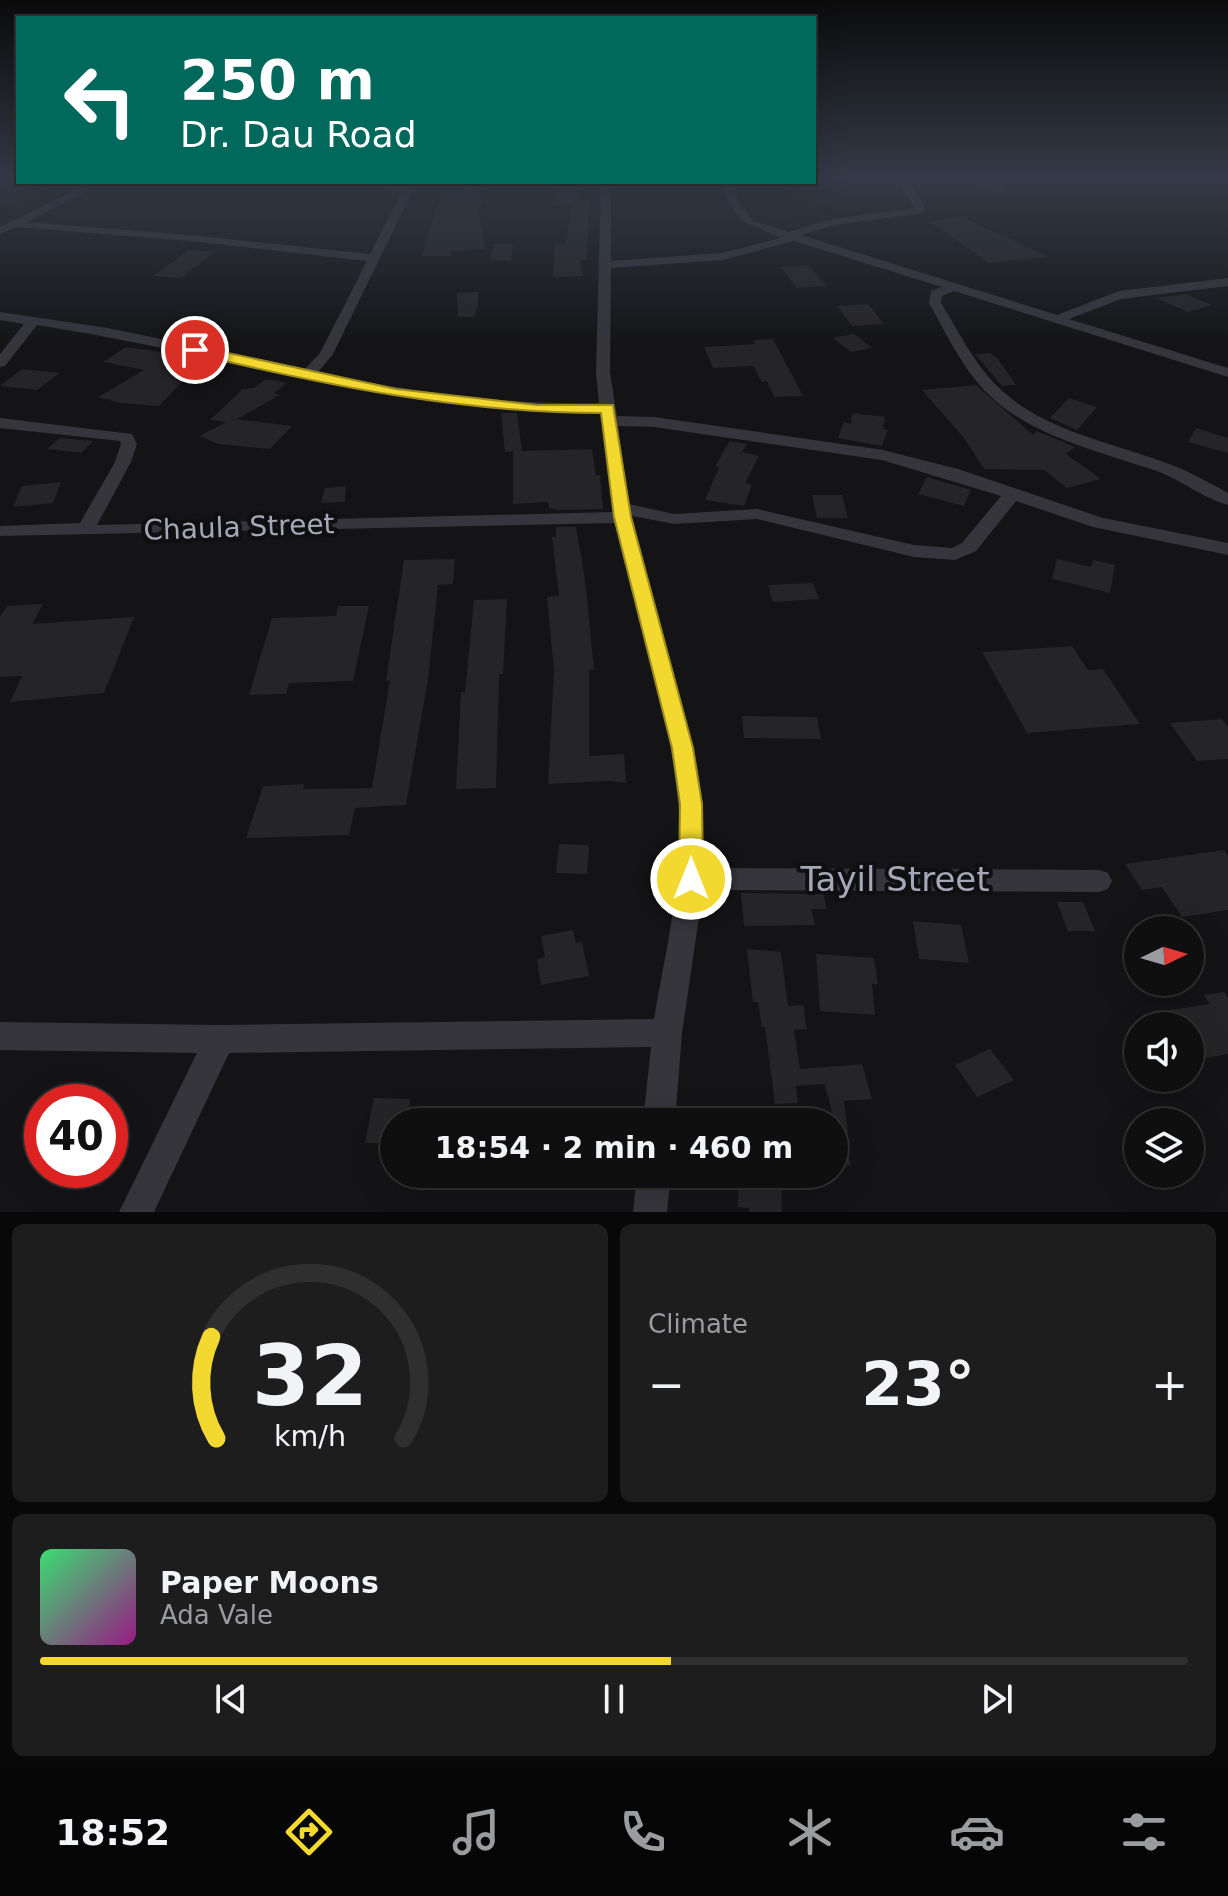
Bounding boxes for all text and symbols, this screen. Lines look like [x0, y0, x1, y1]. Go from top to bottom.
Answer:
text: 250 m [180, 47, 375, 112]
icon: left [48, 48, 152, 152]
text: Dr. Dau Road [180, 114, 416, 155]
pin [161, 316, 229, 384]
icon: arrive [173, 328, 217, 372]
street label: Chaula Street [143, 507, 335, 547]
position arrow [649, 837, 733, 921]
street label: Tayil Street [799, 859, 990, 899]
north arrow [1124, 916, 1204, 996]
map controls [1124, 916, 1204, 1188]
button: sound [1124, 1012, 1204, 1092]
speed limit sign: 40 [24, 1084, 128, 1188]
button: layers [1124, 1108, 1204, 1188]
text: 18:54 · 2 min · 460 m [435, 1130, 793, 1165]
text: Climate [648, 1309, 748, 1339]
text: 32 [252, 1328, 368, 1425]
text: 23° [861, 1349, 975, 1419]
text: − [648, 1359, 685, 1410]
text: + [1151, 1359, 1188, 1410]
text: km/h [274, 1419, 346, 1453]
text: Paper Moons [160, 1565, 379, 1600]
text: Ada Vale [160, 1600, 273, 1630]
icon: previous [209, 1677, 253, 1721]
icon: pause [592, 1677, 636, 1721]
icon: next [975, 1677, 1019, 1721]
icon: directions [281, 1804, 337, 1860]
icon: music [448, 1804, 504, 1860]
icon: phone [615, 1804, 671, 1860]
icon: climate [782, 1804, 838, 1860]
icon: car [949, 1804, 1005, 1860]
icon: filters [1116, 1804, 1172, 1860]
text: 18:52 [56, 1812, 170, 1853]

